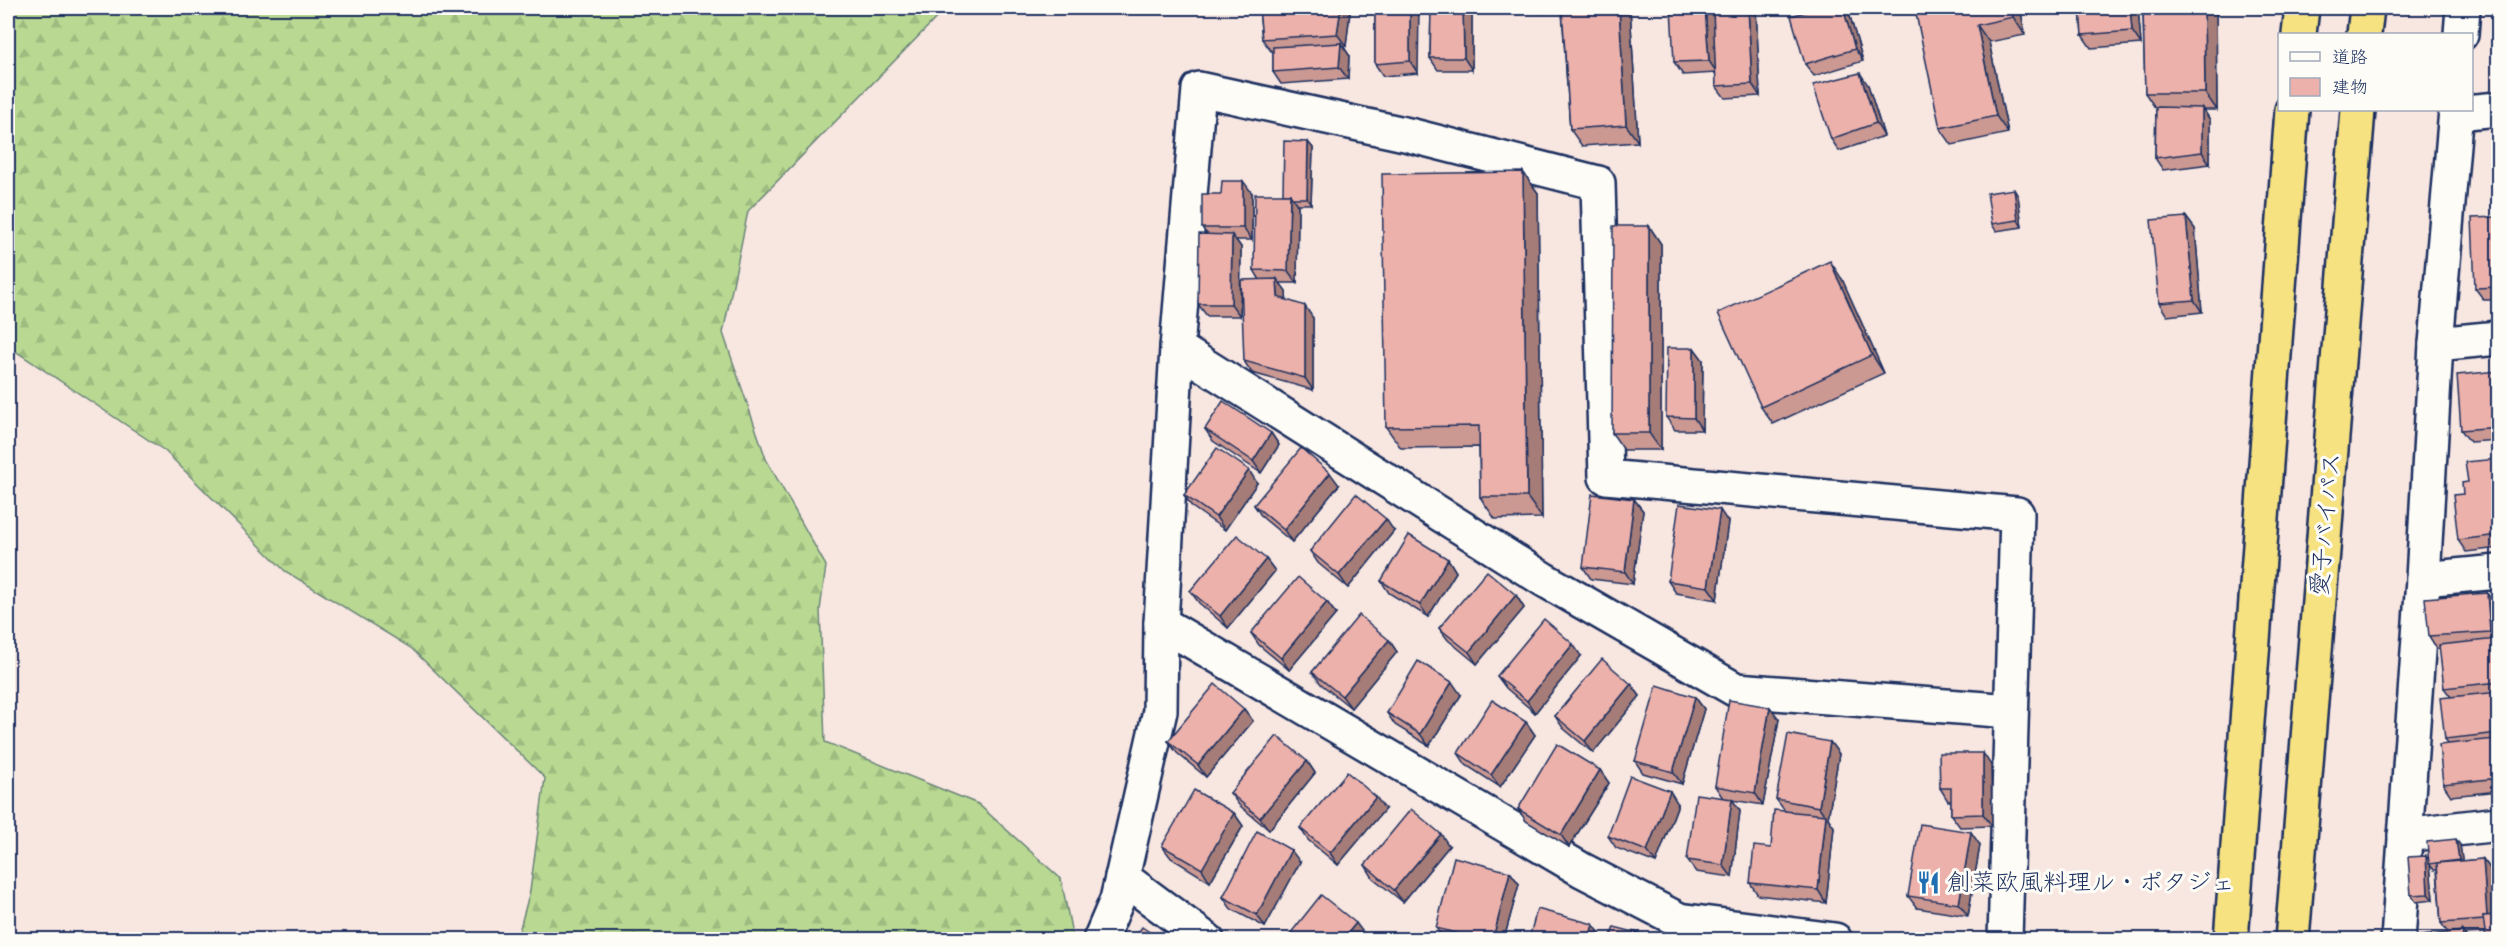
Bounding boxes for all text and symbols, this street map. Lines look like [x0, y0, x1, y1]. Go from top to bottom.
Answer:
legend [2278, 33, 2473, 111]
text: 道路 [2332, 46, 2368, 72]
text: 建物 [2332, 76, 2368, 102]
street label: 愛子バイパス [2304, 451, 2351, 597]
place label: 創菜欧風料理ル・ポタジェ [1947, 867, 2235, 902]
restaurant icon: 創菜欧風料理ル・ポタジェ [1916, 869, 1942, 895]

